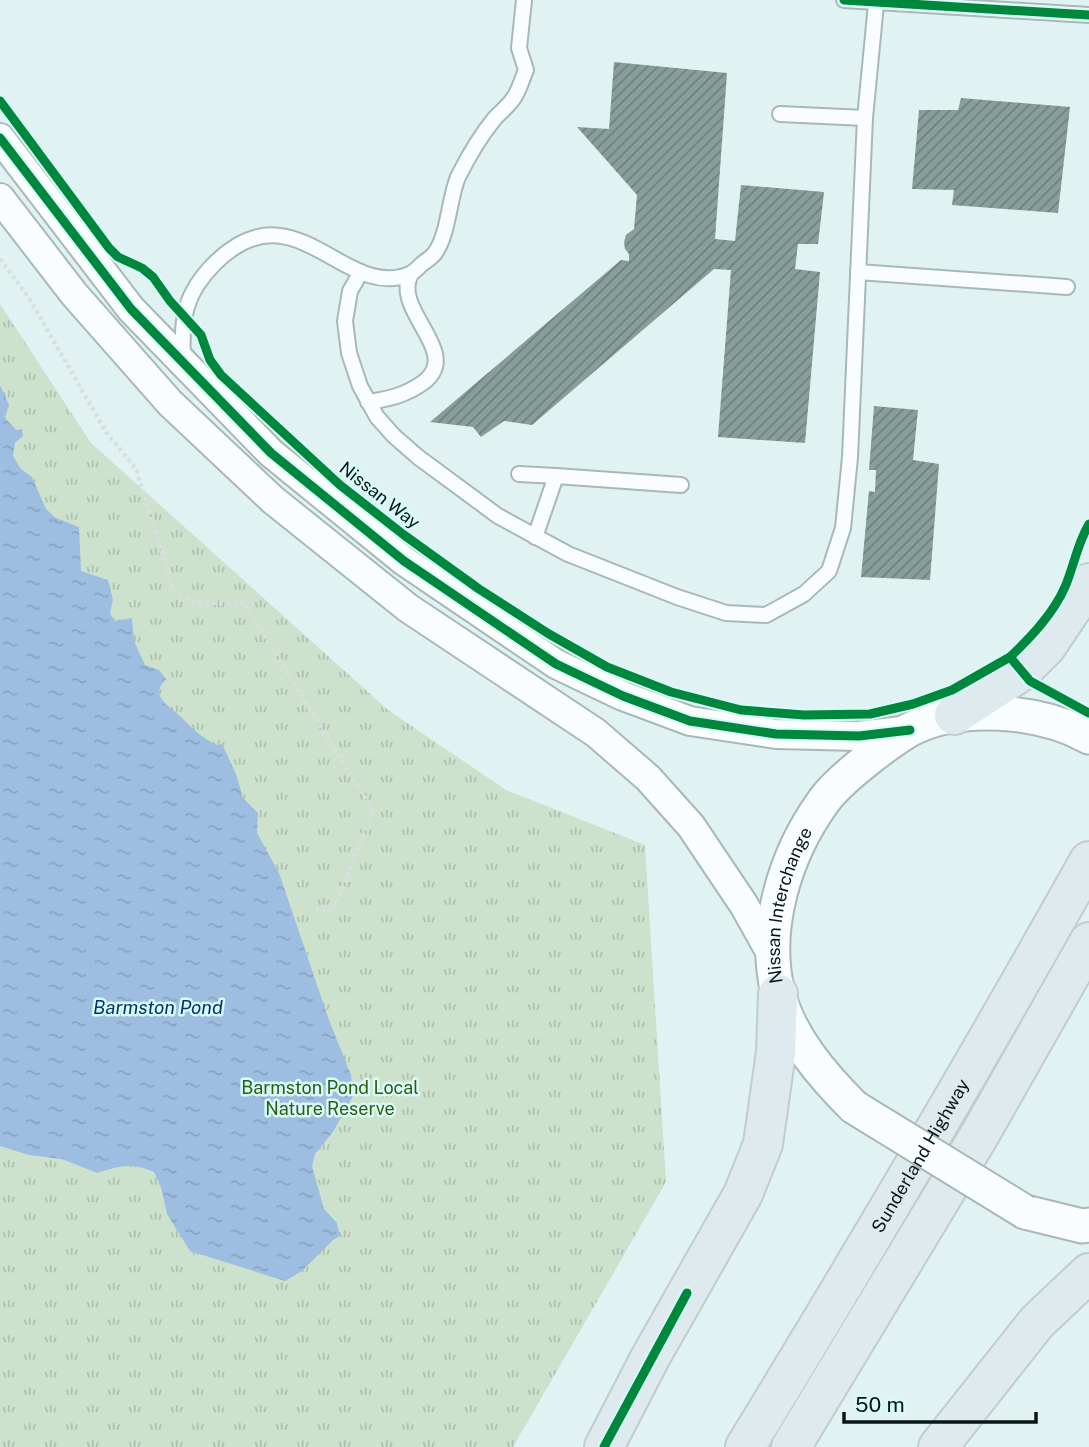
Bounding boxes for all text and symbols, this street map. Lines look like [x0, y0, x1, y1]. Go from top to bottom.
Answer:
street label: Nissan Way [336, 457, 425, 533]
street label: Nissan Interchange [762, 823, 816, 985]
water label: Barmston Pond [93, 996, 223, 1018]
street label: Sunderland Highway [866, 1075, 973, 1236]
park label: Barmston Pond Local Nature Reserve [241, 1077, 419, 1119]
scale bar [844, 1380, 1036, 1424]
text: 50 m [855, 1392, 905, 1417]

